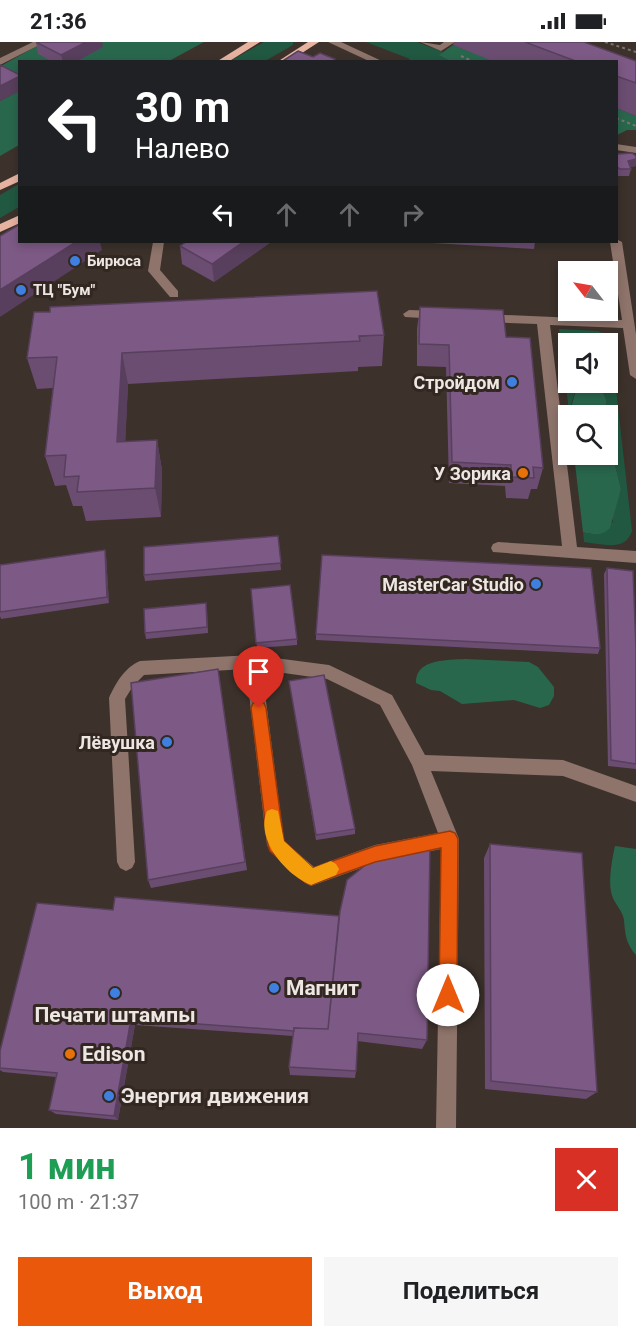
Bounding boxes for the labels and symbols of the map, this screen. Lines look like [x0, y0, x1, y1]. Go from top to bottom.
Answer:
place label: Бирюса [87, 252, 141, 270]
marker: Бирюса [68, 254, 82, 268]
north arrow [558, 261, 618, 321]
place label: ТЦ "Бум" [33, 281, 96, 299]
marker: ТЦ "Бум" [14, 283, 28, 297]
place label: Стройдом [413, 372, 500, 393]
marker: Стройдом [505, 375, 519, 389]
place label: У Зорика [434, 463, 511, 484]
marker: У Зорика [516, 466, 530, 480]
place label: MasterCar Studio [382, 574, 524, 595]
marker: MasterCar Studio [529, 577, 543, 591]
pin [233, 646, 284, 708]
place label: Лёвушка [79, 732, 155, 753]
marker: Лёвушка [160, 735, 174, 749]
position arrow [416, 963, 480, 1027]
place label: Магнит [286, 976, 359, 1000]
marker: Магнит [267, 981, 281, 995]
marker: Печати штампы [108, 986, 122, 1000]
place label: Печати штампы [34, 1003, 196, 1027]
place label: Edison [82, 1042, 145, 1066]
marker: Edison [63, 1047, 77, 1061]
place label: Энергия движения [121, 1084, 309, 1108]
marker: Энергия движения [102, 1089, 116, 1103]

